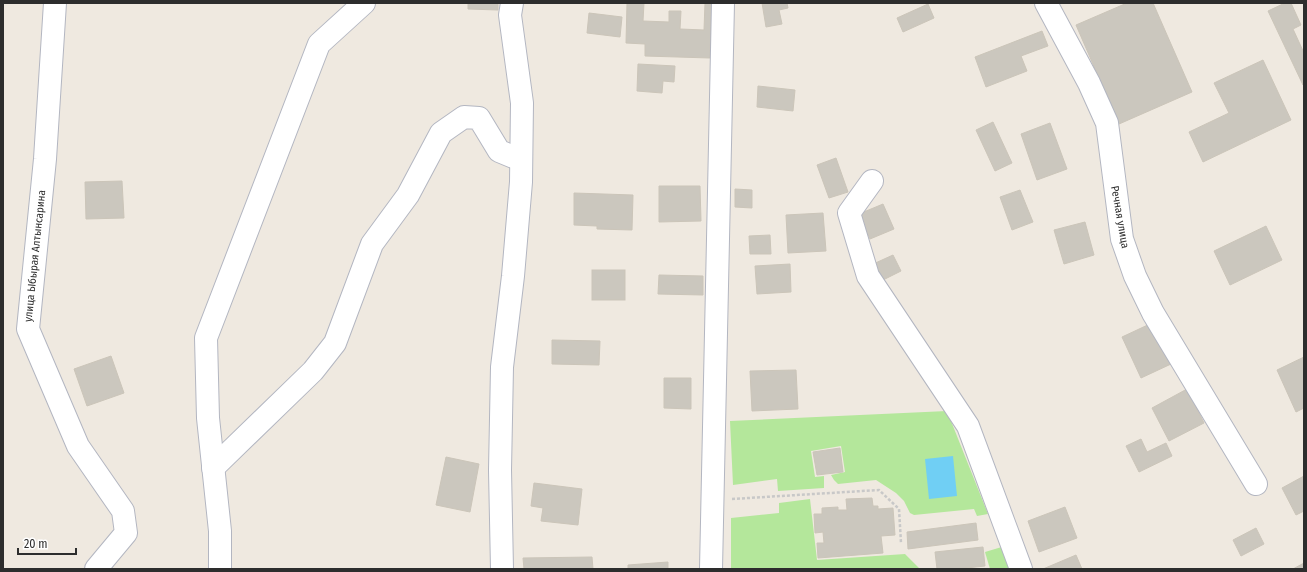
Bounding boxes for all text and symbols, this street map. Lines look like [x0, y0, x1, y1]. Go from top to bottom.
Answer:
street label: Речная улица [1108, 185, 1132, 249]
street label: улица Ыбырая Алтынсарина [22, 189, 48, 323]
scale bar [18, 530, 76, 556]
text: 20 m [24, 537, 48, 551]

